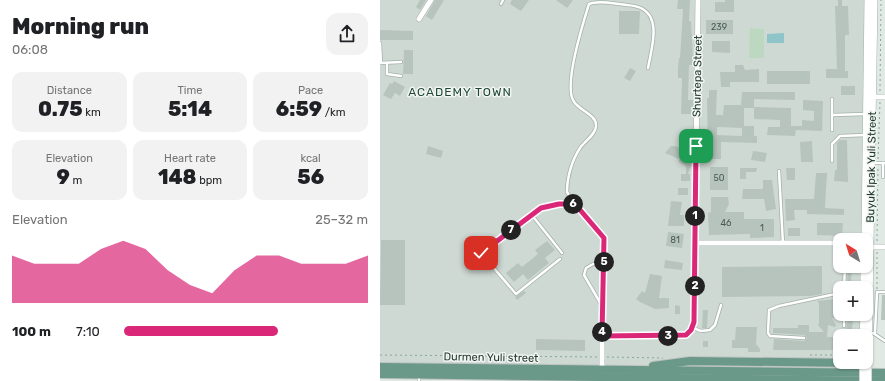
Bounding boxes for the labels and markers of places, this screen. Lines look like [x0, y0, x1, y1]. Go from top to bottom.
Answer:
pin [679, 129, 713, 163]
pin: 6 [563, 194, 583, 214]
pin: 1 [685, 206, 705, 226]
pin: 7 [501, 220, 521, 240]
pin [464, 236, 498, 270]
pin: 5 [594, 252, 614, 272]
pin: 2 [685, 276, 705, 296]
pin: 4 [592, 322, 612, 342]
pin: 3 [658, 326, 678, 346]

